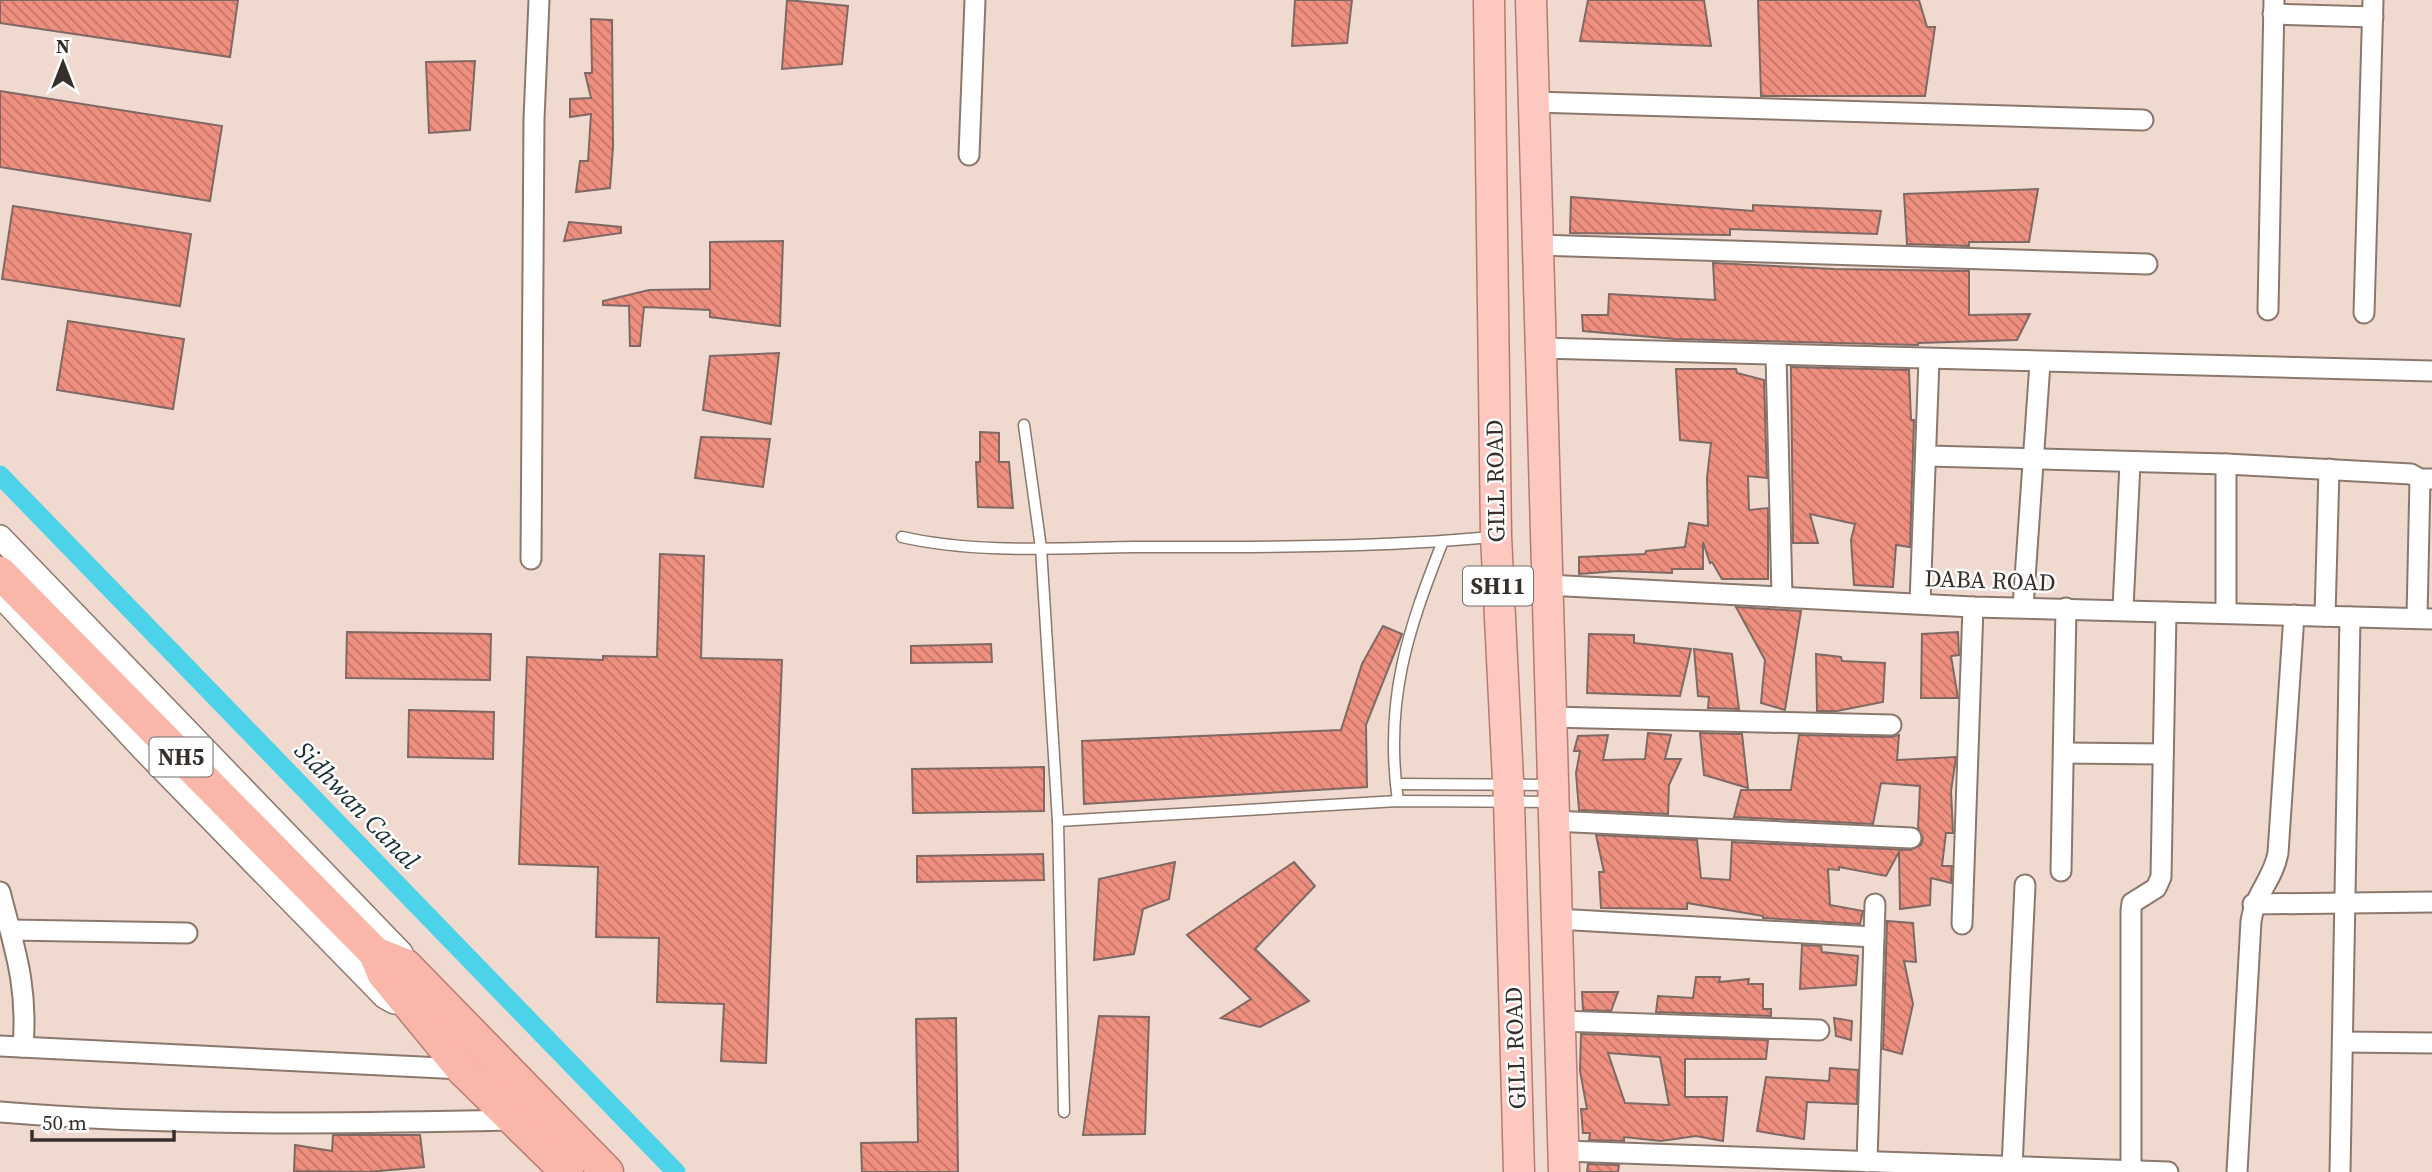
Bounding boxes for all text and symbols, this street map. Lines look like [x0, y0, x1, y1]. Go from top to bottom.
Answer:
north arrow [28, 28, 98, 98]
text: N [56, 33, 70, 59]
street label: GILL ROAD [1477, 419, 1513, 543]
street label: DABA ROAD [1924, 561, 2056, 599]
road number: SH11 [1463, 566, 1533, 606]
water label: Sidhwan Canal [287, 733, 428, 878]
road number: NH5 [150, 737, 212, 776]
street label: GILL ROAD [1496, 986, 1534, 1110]
scale bar [32, 1098, 173, 1142]
text: 50 m [42, 1108, 87, 1137]

